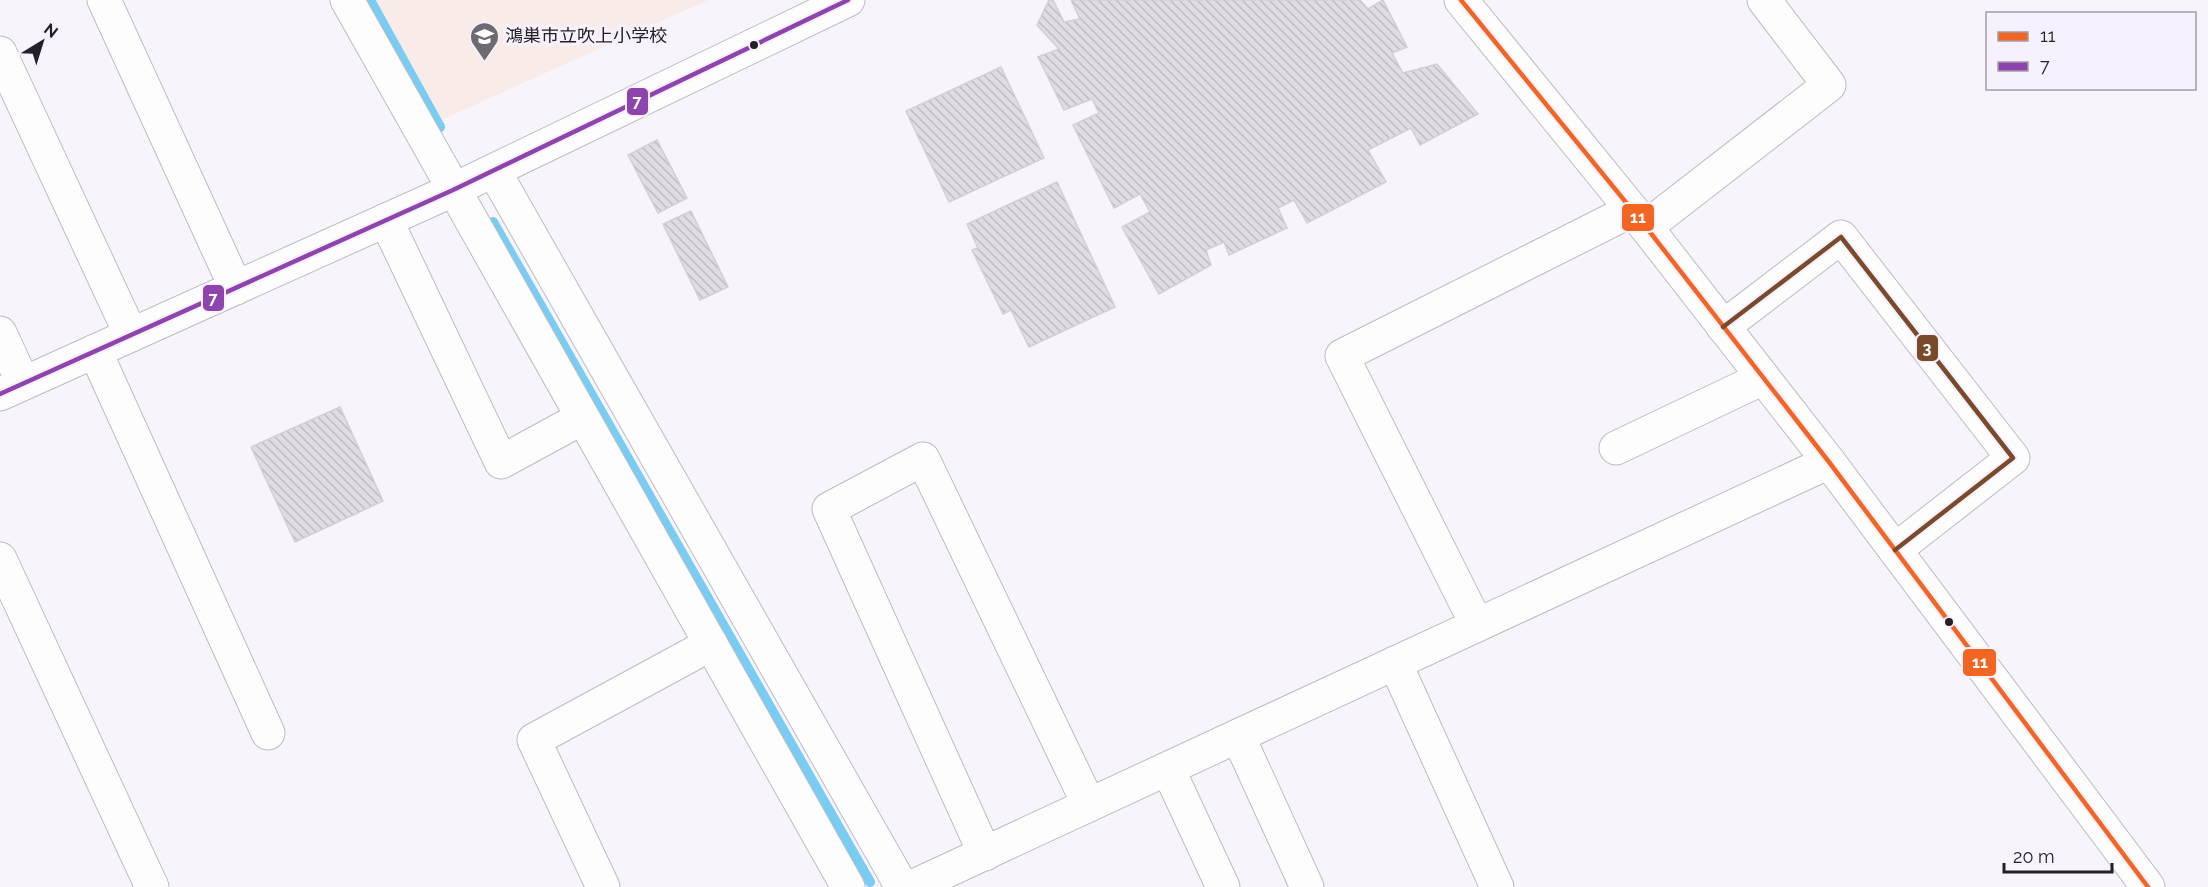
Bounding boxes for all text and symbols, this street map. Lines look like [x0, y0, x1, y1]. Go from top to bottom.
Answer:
north arrow [12, 12, 72, 72]
legend [1986, 12, 2196, 90]
text: N [40, 19, 62, 42]
school or university icon: 鴻巣市立吹上小学校 [468, 20, 500, 62]
place label: 鴻巣市立吹上小学校 [505, 25, 667, 46]
text: 11 [2040, 25, 2056, 46]
unlabelled marker [748, 39, 760, 51]
text: 7 [2040, 55, 2050, 76]
line badge: 7 [626, 87, 649, 116]
text: 7 [633, 92, 642, 111]
line badge: 11 [1621, 203, 1655, 232]
text: 11 [1630, 208, 1646, 227]
line badge: 7 [202, 284, 225, 312]
text: 7 [209, 289, 218, 308]
line badge: 3 [1916, 334, 1939, 362]
text: 3 [1923, 339, 1932, 358]
unlabelled marker [1943, 616, 1955, 628]
line badge: 11 [1962, 648, 1997, 677]
text: 11 [1972, 653, 1988, 672]
scale bar [2004, 836, 2112, 874]
text: 20 m [2013, 846, 2055, 867]

